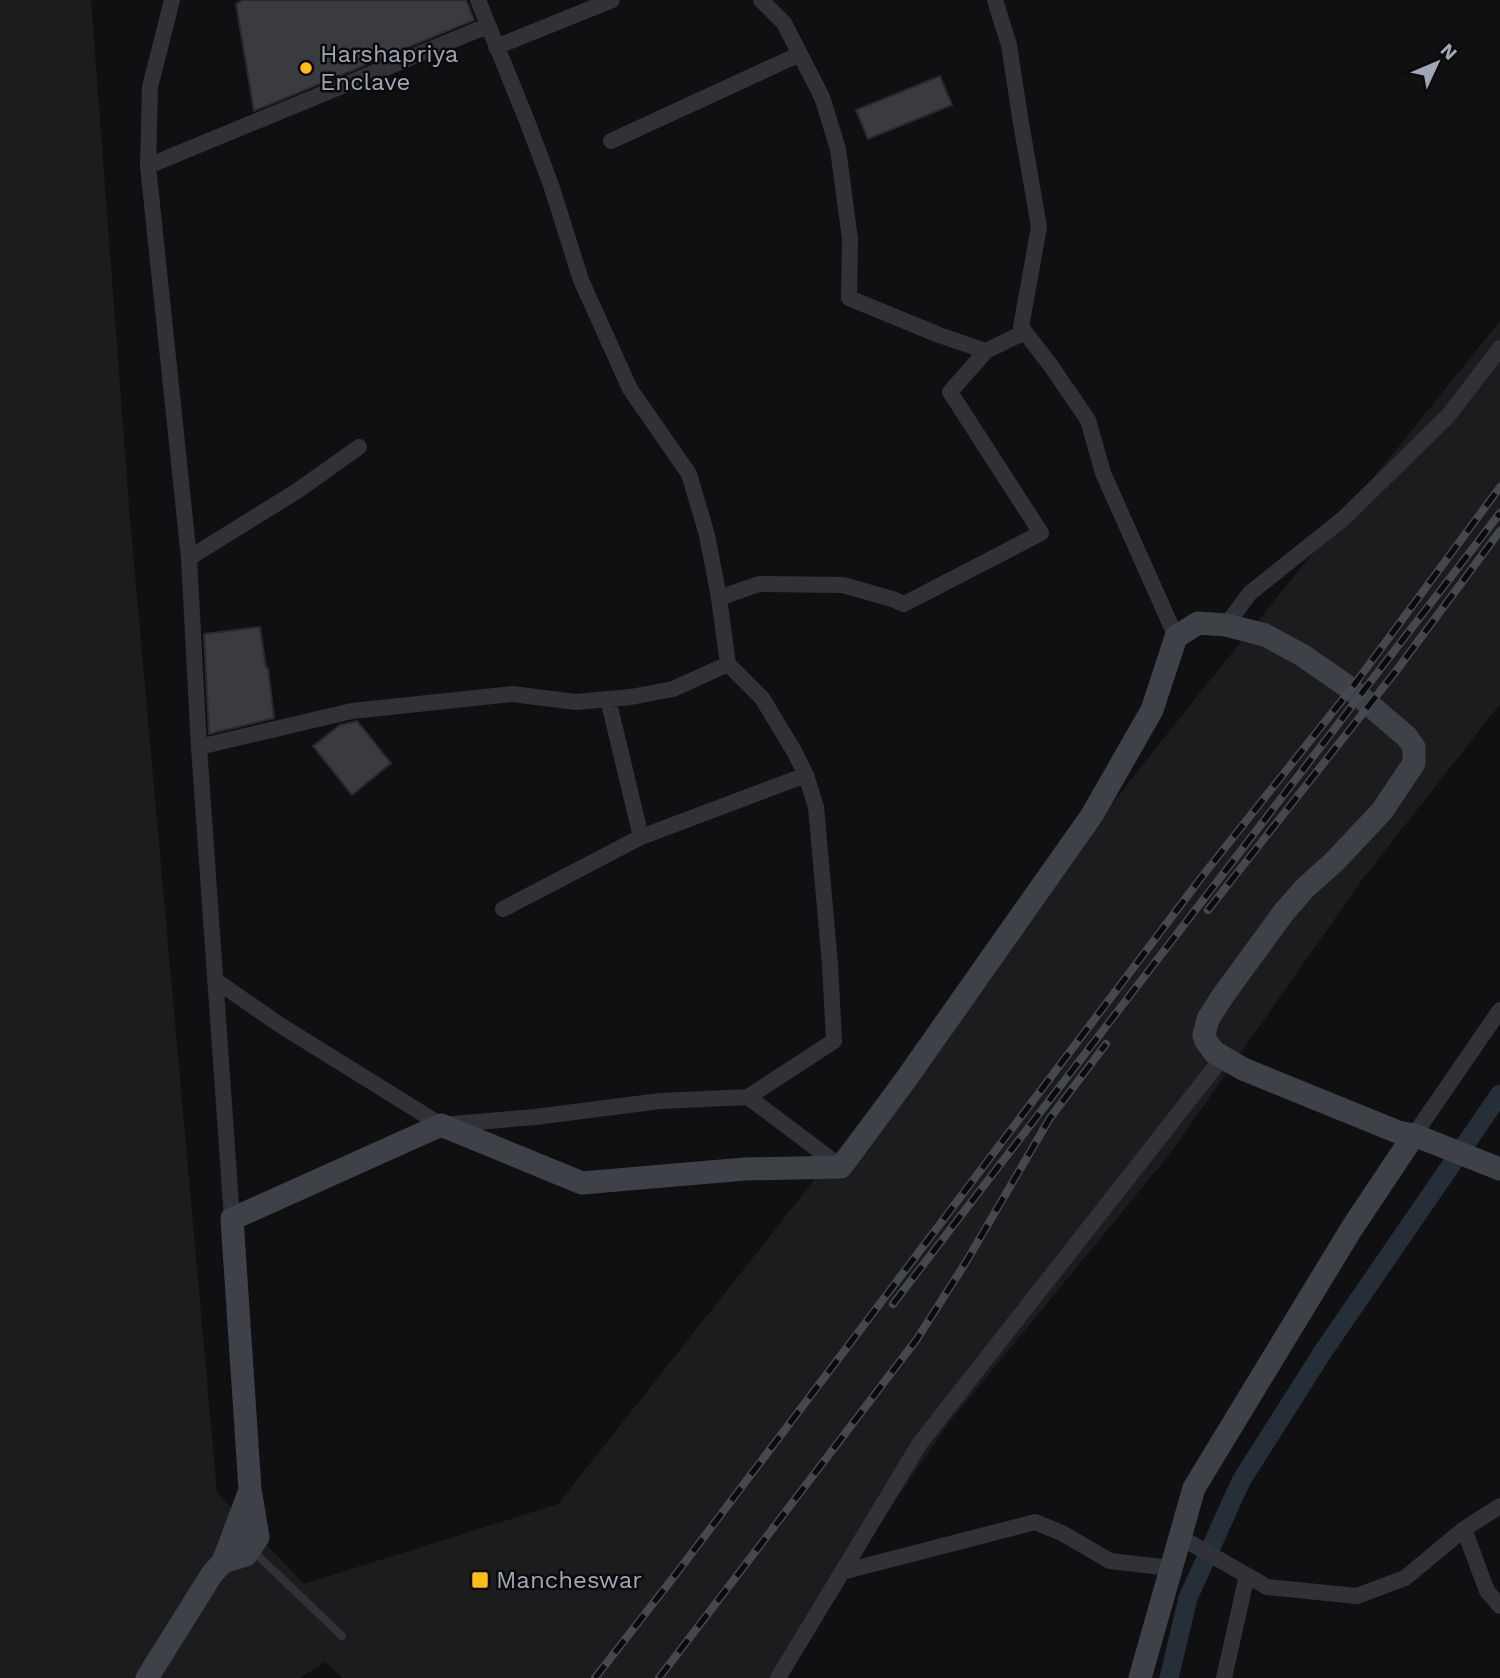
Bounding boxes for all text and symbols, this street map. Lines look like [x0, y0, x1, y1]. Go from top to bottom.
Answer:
north arrow [1402, 28, 1472, 98]
text: N [1436, 38, 1462, 65]
place label: Harshapriya Enclave [320, 40, 458, 96]
marker: Harshapriya Enclave [298, 60, 314, 76]
place label: Mancheswar [496, 1566, 642, 1594]
marker: Mancheswar [470, 1570, 490, 1590]

